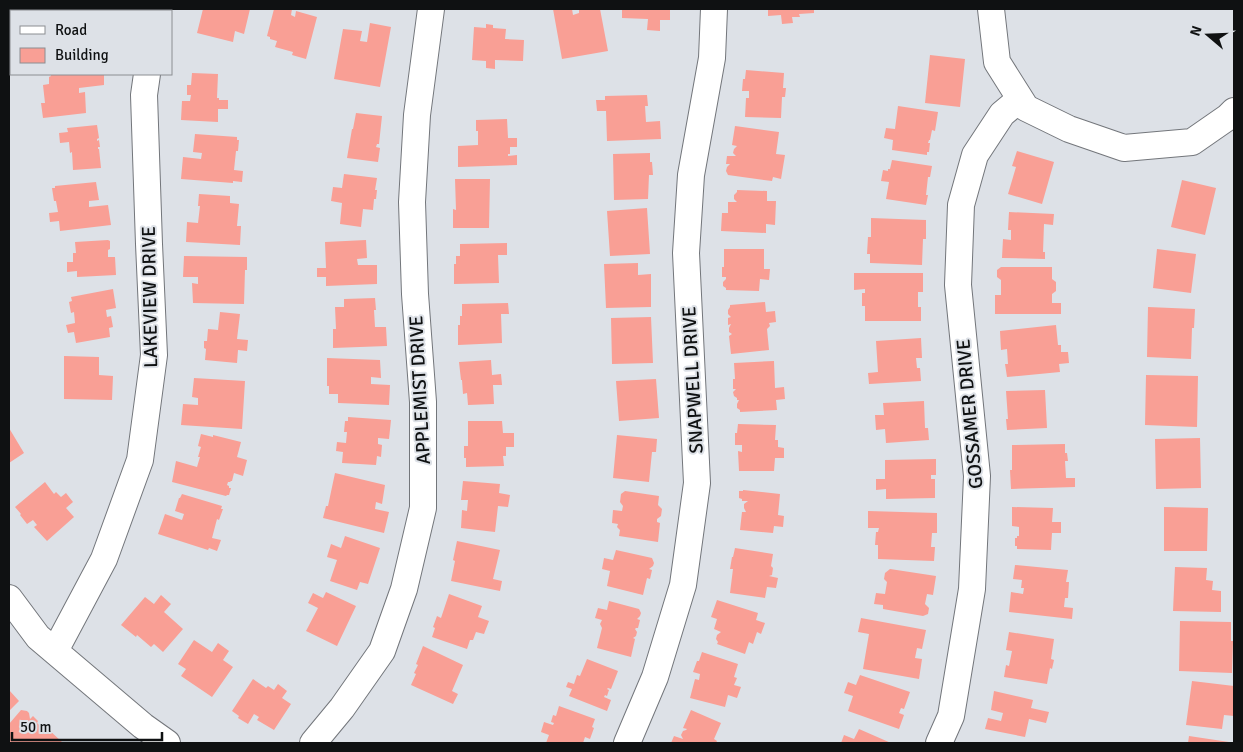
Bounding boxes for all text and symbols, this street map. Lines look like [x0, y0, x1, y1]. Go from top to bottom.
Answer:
legend [10, 10, 172, 75]
north arrow [1183, 10, 1233, 60]
text: Road [55, 21, 87, 39]
text: N [1187, 24, 1206, 38]
text: Building [55, 46, 109, 64]
street label: LAKEVIEW DRIVE [137, 226, 163, 368]
street label: SNAPWELL DRIVE [677, 306, 709, 454]
street label: APPLEMIST DRIVE [404, 315, 436, 465]
street label: GOSSAMER DRIVE [952, 338, 988, 490]
scale bar [12, 710, 162, 742]
text: 50 m [20, 718, 51, 736]

